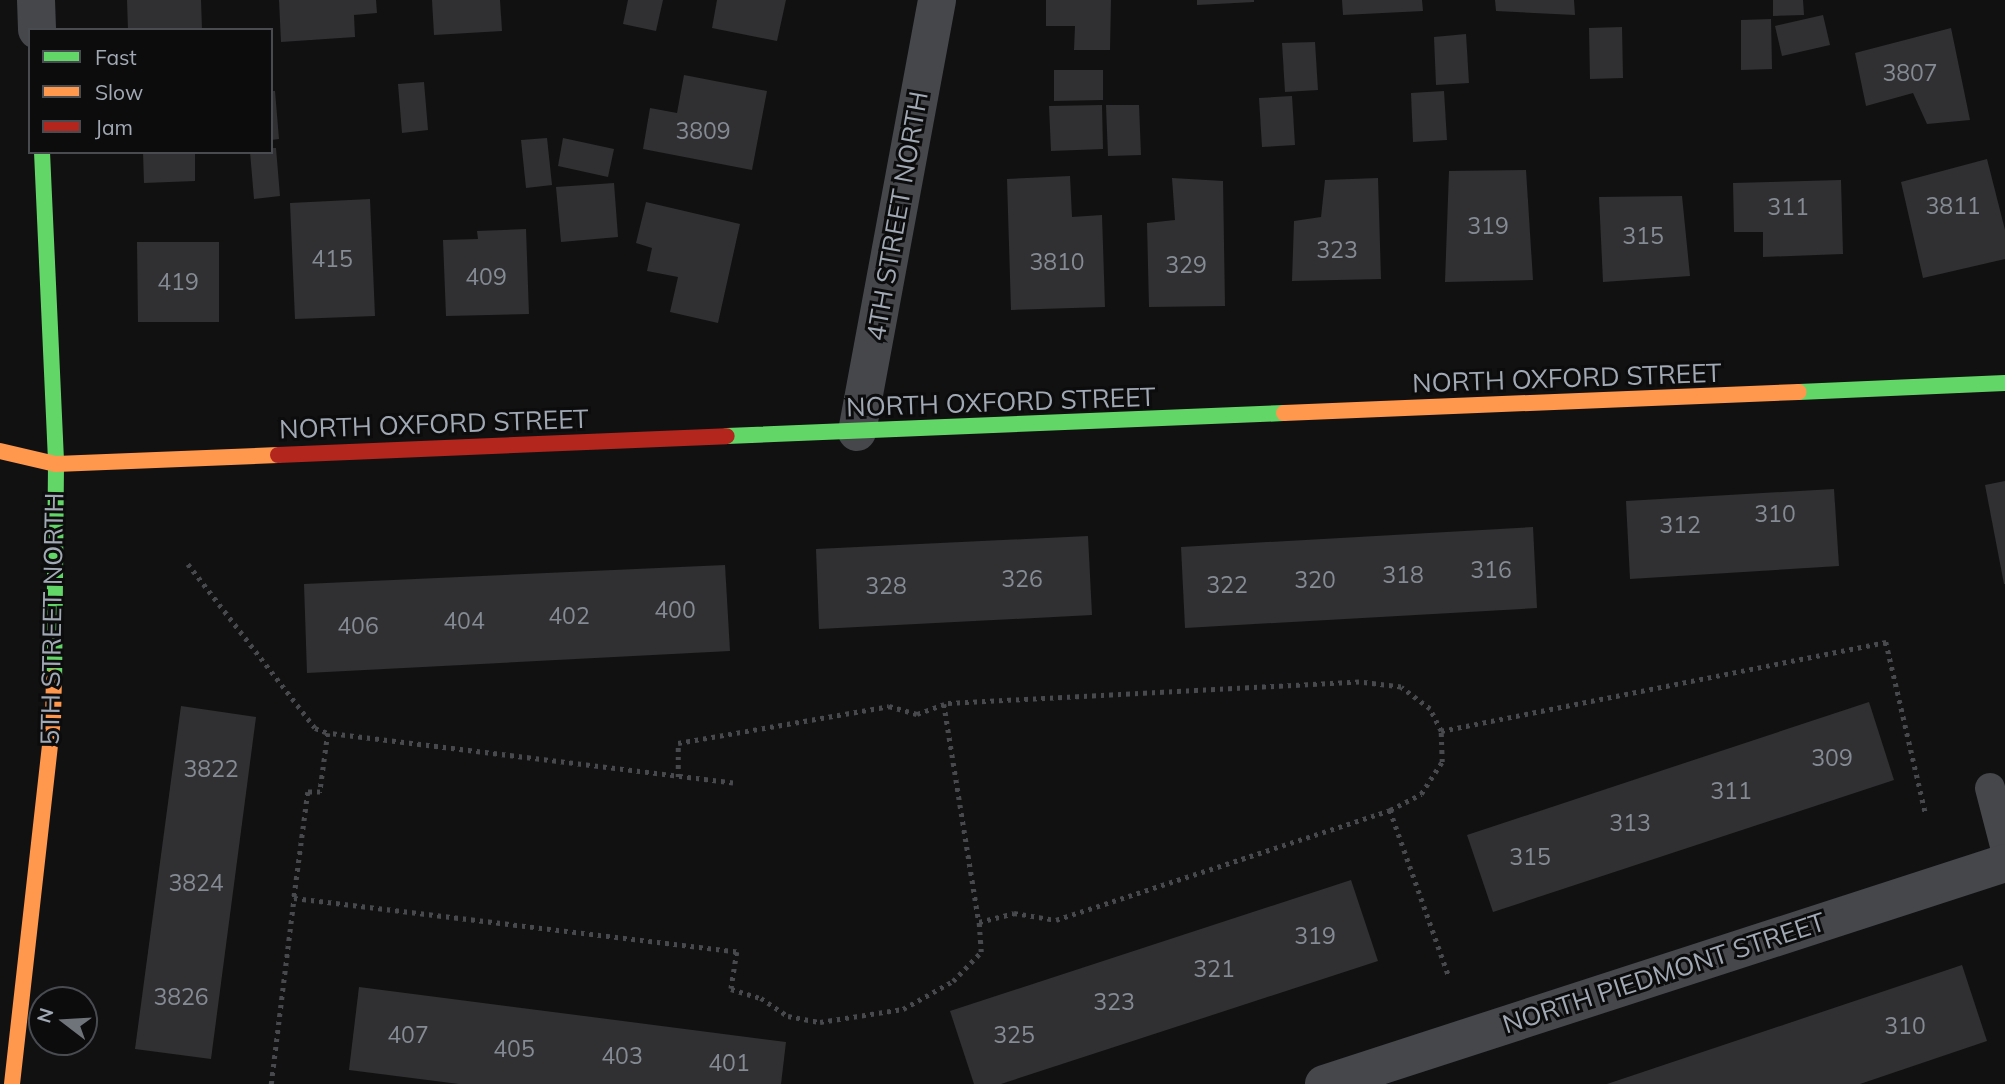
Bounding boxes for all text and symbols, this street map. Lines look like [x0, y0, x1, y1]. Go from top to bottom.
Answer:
legend [28, 28, 273, 154]
text: Fast [95, 44, 137, 70]
house number: 3807 [1882, 59, 1938, 87]
text: Slow [95, 79, 143, 105]
street label: 4TH STREET NORTH [860, 89, 934, 343]
text: Jam [95, 114, 133, 140]
house number: 3809 [675, 117, 731, 145]
house number: 3811 [1925, 192, 1981, 220]
house number: 311 [1767, 193, 1809, 221]
house number: 319 [1467, 212, 1509, 240]
house number: 315 [1622, 222, 1664, 250]
house number: 323 [1316, 236, 1358, 264]
house number: 415 [311, 245, 353, 273]
house number: 3810 [1029, 248, 1085, 276]
house number: 329 [1165, 251, 1207, 279]
house number: 409 [465, 263, 507, 291]
house number: 419 [157, 268, 199, 296]
street label: NORTH OXFORD STREET [1412, 357, 1722, 399]
street label: NORTH OXFORD STREET [846, 381, 1156, 423]
street label: NORTH OXFORD STREET [279, 403, 589, 445]
street label: 5TH STREET NORTH [34, 492, 70, 746]
house number: 310 [1754, 500, 1796, 528]
house number: 312 [1659, 511, 1701, 539]
house number: 316 [1470, 556, 1512, 584]
house number: 318 [1382, 561, 1424, 589]
house number: 326 [1001, 565, 1043, 593]
house number: 320 [1294, 566, 1336, 594]
house number: 322 [1206, 571, 1248, 599]
house number: 328 [865, 572, 907, 600]
house number: 400 [654, 596, 696, 624]
house number: 402 [548, 602, 590, 630]
house number: 404 [443, 607, 485, 635]
house number: 406 [337, 612, 379, 640]
house number: 309 [1811, 744, 1853, 772]
house number: 3822 [183, 755, 239, 783]
house number: 311 [1710, 777, 1752, 805]
house number: 313 [1609, 809, 1651, 837]
house number: 315 [1509, 843, 1551, 871]
house number: 3824 [168, 869, 224, 897]
street label: NORTH PIEDMONT STREET [1499, 906, 1829, 1040]
house number: 319 [1294, 922, 1336, 950]
house number: 321 [1193, 955, 1235, 983]
house number: 3826 [153, 983, 209, 1011]
north arrow [28, 986, 98, 1056]
house number: 323 [1093, 988, 1135, 1016]
text: N [31, 1005, 58, 1026]
house number: 310 [1884, 1012, 1926, 1040]
house number: 407 [387, 1021, 429, 1049]
house number: 325 [993, 1021, 1035, 1049]
house number: 405 [493, 1035, 535, 1063]
house number: 403 [601, 1042, 643, 1070]
house number: 401 [708, 1049, 750, 1077]

